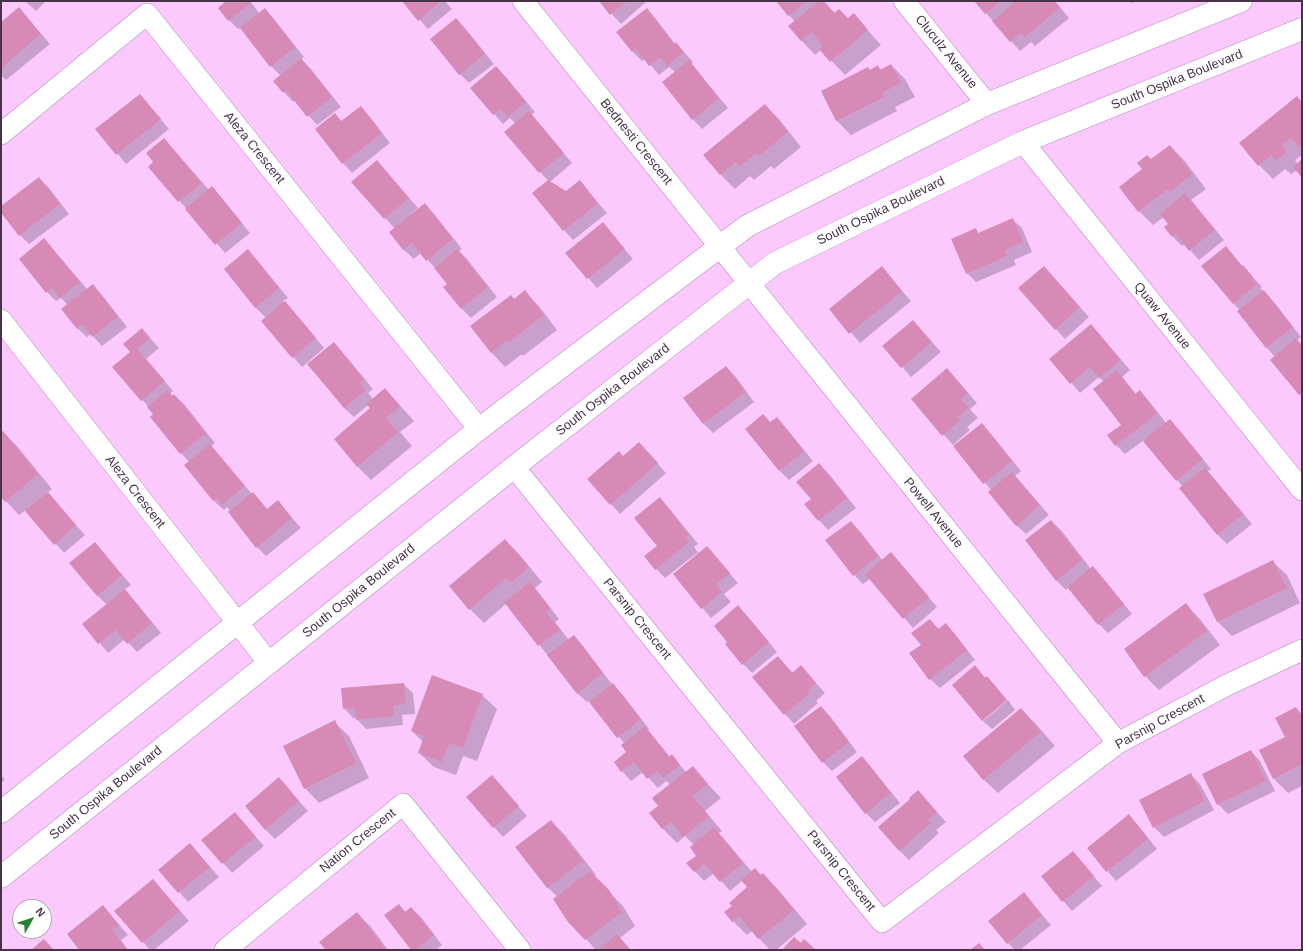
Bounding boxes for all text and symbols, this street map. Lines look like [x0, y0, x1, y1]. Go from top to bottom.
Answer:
street label: Cluculz Avenue [912, 12, 980, 92]
street label: South Ospika Boulevard [1109, 47, 1245, 113]
street label: Bednesti Crescent [597, 96, 675, 188]
street label: Aleza Crescent [220, 109, 288, 187]
street label: South Ospika Boulevard [815, 173, 947, 249]
street label: Quaw Avenue [1130, 279, 1194, 353]
street label: South Ospika Boulevard [553, 341, 673, 439]
street label: Aleza Crescent [102, 452, 168, 532]
street label: Powell Avenue [900, 475, 966, 551]
street label: South Ospika Boulevard [300, 541, 418, 641]
street label: Parsnip Crescent [600, 575, 674, 663]
street label: Parsnip Crescent [1113, 691, 1207, 753]
street label: South Ospika Boulevard [47, 743, 165, 843]
street label: Nation Crescent [317, 806, 399, 876]
street label: Parsnip Crescent [804, 827, 878, 915]
north arrow [12, 899, 52, 939]
text: N [33, 905, 48, 919]

